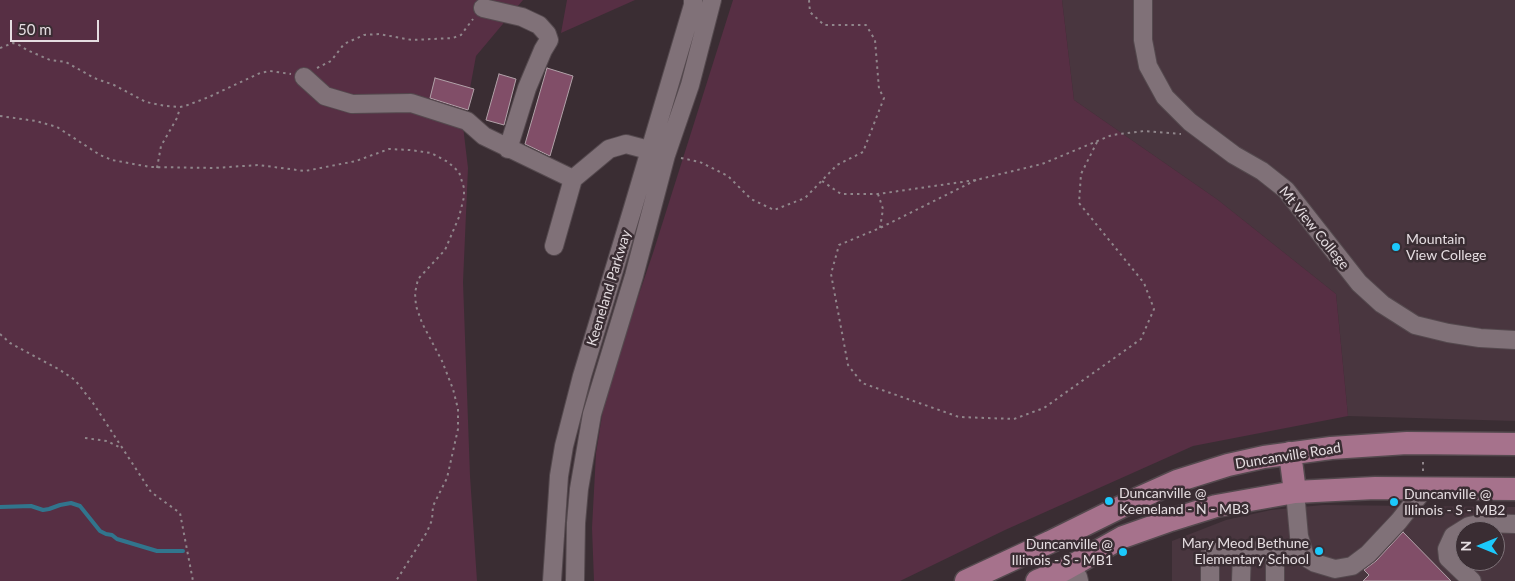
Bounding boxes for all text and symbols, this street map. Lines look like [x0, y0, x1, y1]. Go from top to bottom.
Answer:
scale bar [12, 10, 101, 42]
text: 50 m [18, 20, 52, 38]
street label: Mt View College [1275, 183, 1353, 273]
street label: Keeneland Parkway [583, 228, 635, 348]
place label: Mountain View College [1406, 231, 1486, 264]
marker: Mountain View College [1390, 241, 1402, 253]
street label: Duncanville Road [1234, 439, 1342, 473]
place label: Duncanville @ Keeneland - N - MB3 [1119, 485, 1249, 518]
place label: Duncanville @ Illinois - S - MB2 [1404, 486, 1505, 518]
marker: Duncanville @ Keeneland - N - MB3 [1103, 495, 1115, 507]
marker: Duncanville @ Illinois - S - MB2 [1388, 496, 1400, 508]
north arrow [1455, 521, 1505, 571]
place label: Mary Meod Bethune Elementary School [1182, 535, 1309, 568]
place label: Duncanville @ Illinois - S - MB1 [1012, 536, 1113, 568]
text: N [1457, 541, 1474, 551]
marker: Mary Meod Bethune Elementary School [1313, 545, 1325, 557]
marker: Duncanville @ Illinois - S - MB1 [1117, 546, 1129, 558]

